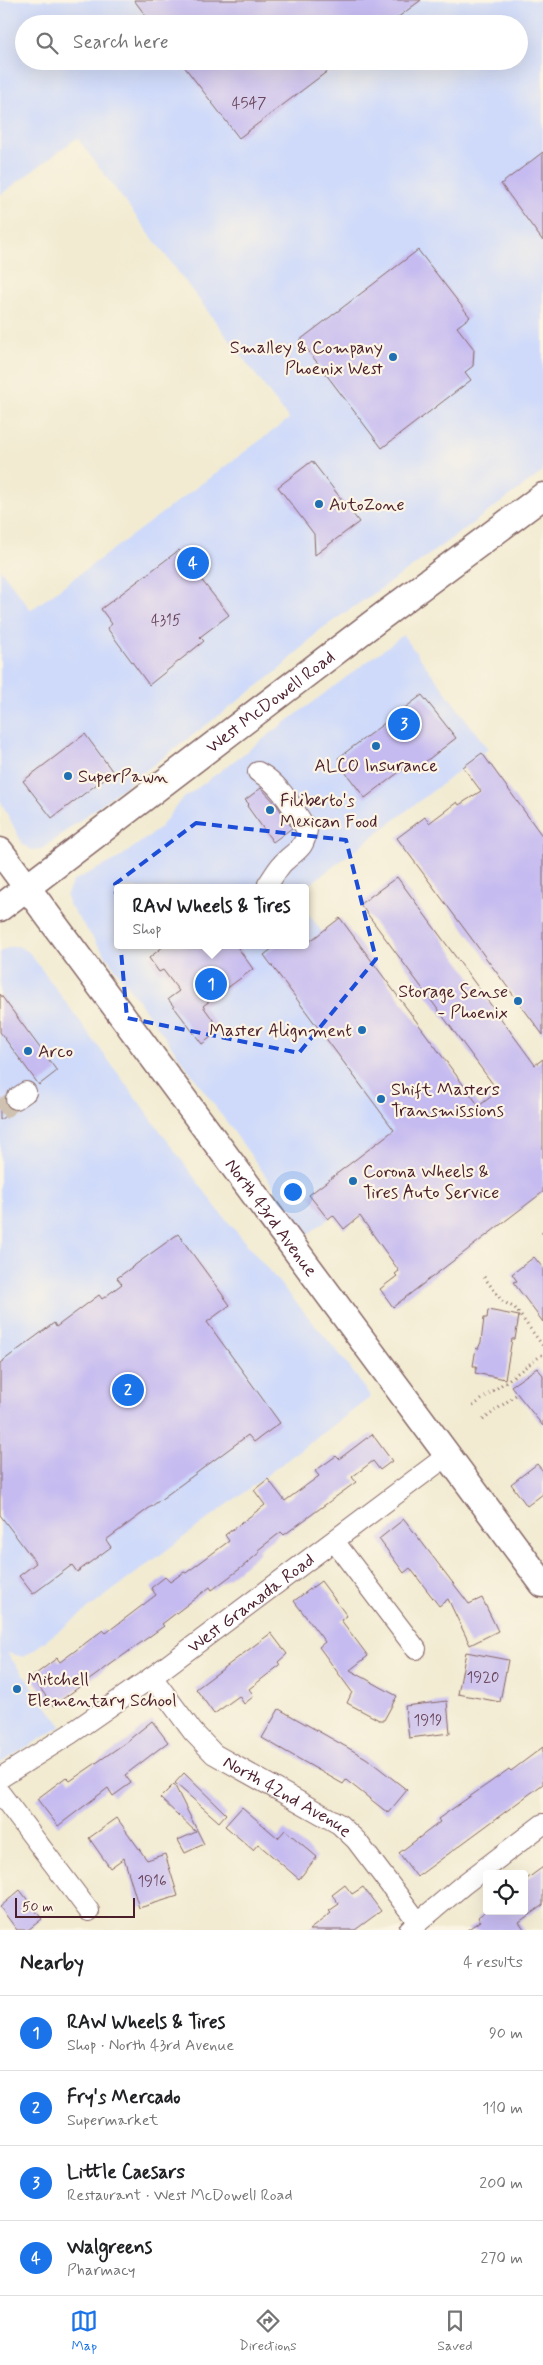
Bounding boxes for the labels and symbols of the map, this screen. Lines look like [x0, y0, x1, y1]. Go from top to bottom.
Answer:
house number: 4547 [232, 94, 266, 114]
place label: Smalley & Company Phoenix West [230, 336, 384, 381]
marker: Smalley & Company Phoenix West [387, 351, 399, 363]
place label: AutoZone [329, 493, 405, 517]
marker: AutoZone [313, 498, 325, 510]
pin: 4 [177, 544, 209, 582]
house number: 4315 [151, 611, 181, 631]
street label: West McDowell Road [201, 645, 340, 759]
pin: 3 [388, 705, 420, 743]
marker: ALCO Insurance [370, 740, 382, 752]
place label: ALCO Insurance [314, 754, 438, 778]
place label: SuperPawn [78, 765, 168, 789]
marker: SuperPawn [62, 770, 74, 782]
place label: Filiberto's Mexican Food [280, 789, 378, 834]
marker: Filiberto's Mexican Food [264, 804, 276, 816]
pin: 1 [195, 965, 227, 1003]
place label: Storage Sense - Phoenix [398, 980, 508, 1025]
marker: Storage Sense - Phoenix [512, 995, 524, 1007]
place label: Master Alignment [209, 1019, 352, 1043]
marker: Master Alignment [356, 1024, 368, 1036]
place label: Arco [38, 1040, 73, 1064]
marker: Arco [22, 1045, 34, 1057]
place label: Shift Masters Transmissions [391, 1078, 504, 1123]
marker: Shift Masters Transmissions [375, 1093, 387, 1105]
street label: North 43rd Avenue [219, 1154, 322, 1282]
place label: Corona Wheels & Tires Auto Service [363, 1160, 499, 1205]
marker: Corona Wheels & Tires Auto Service [347, 1175, 359, 1187]
your location [280, 1179, 306, 1205]
pin: 2 [112, 1371, 144, 1409]
street label: West Granada Road [183, 1548, 320, 1659]
place label: Mitchell Elementary School [27, 1668, 177, 1713]
house number: 1920 [467, 1668, 499, 1688]
marker: Mitchell Elementary School [11, 1683, 23, 1695]
house number: 1919 [414, 1711, 442, 1731]
street label: North 42nd Avenue [219, 1751, 357, 1843]
house number: 1916 [137, 1872, 167, 1892]
scale bar [15, 1895, 135, 1918]

